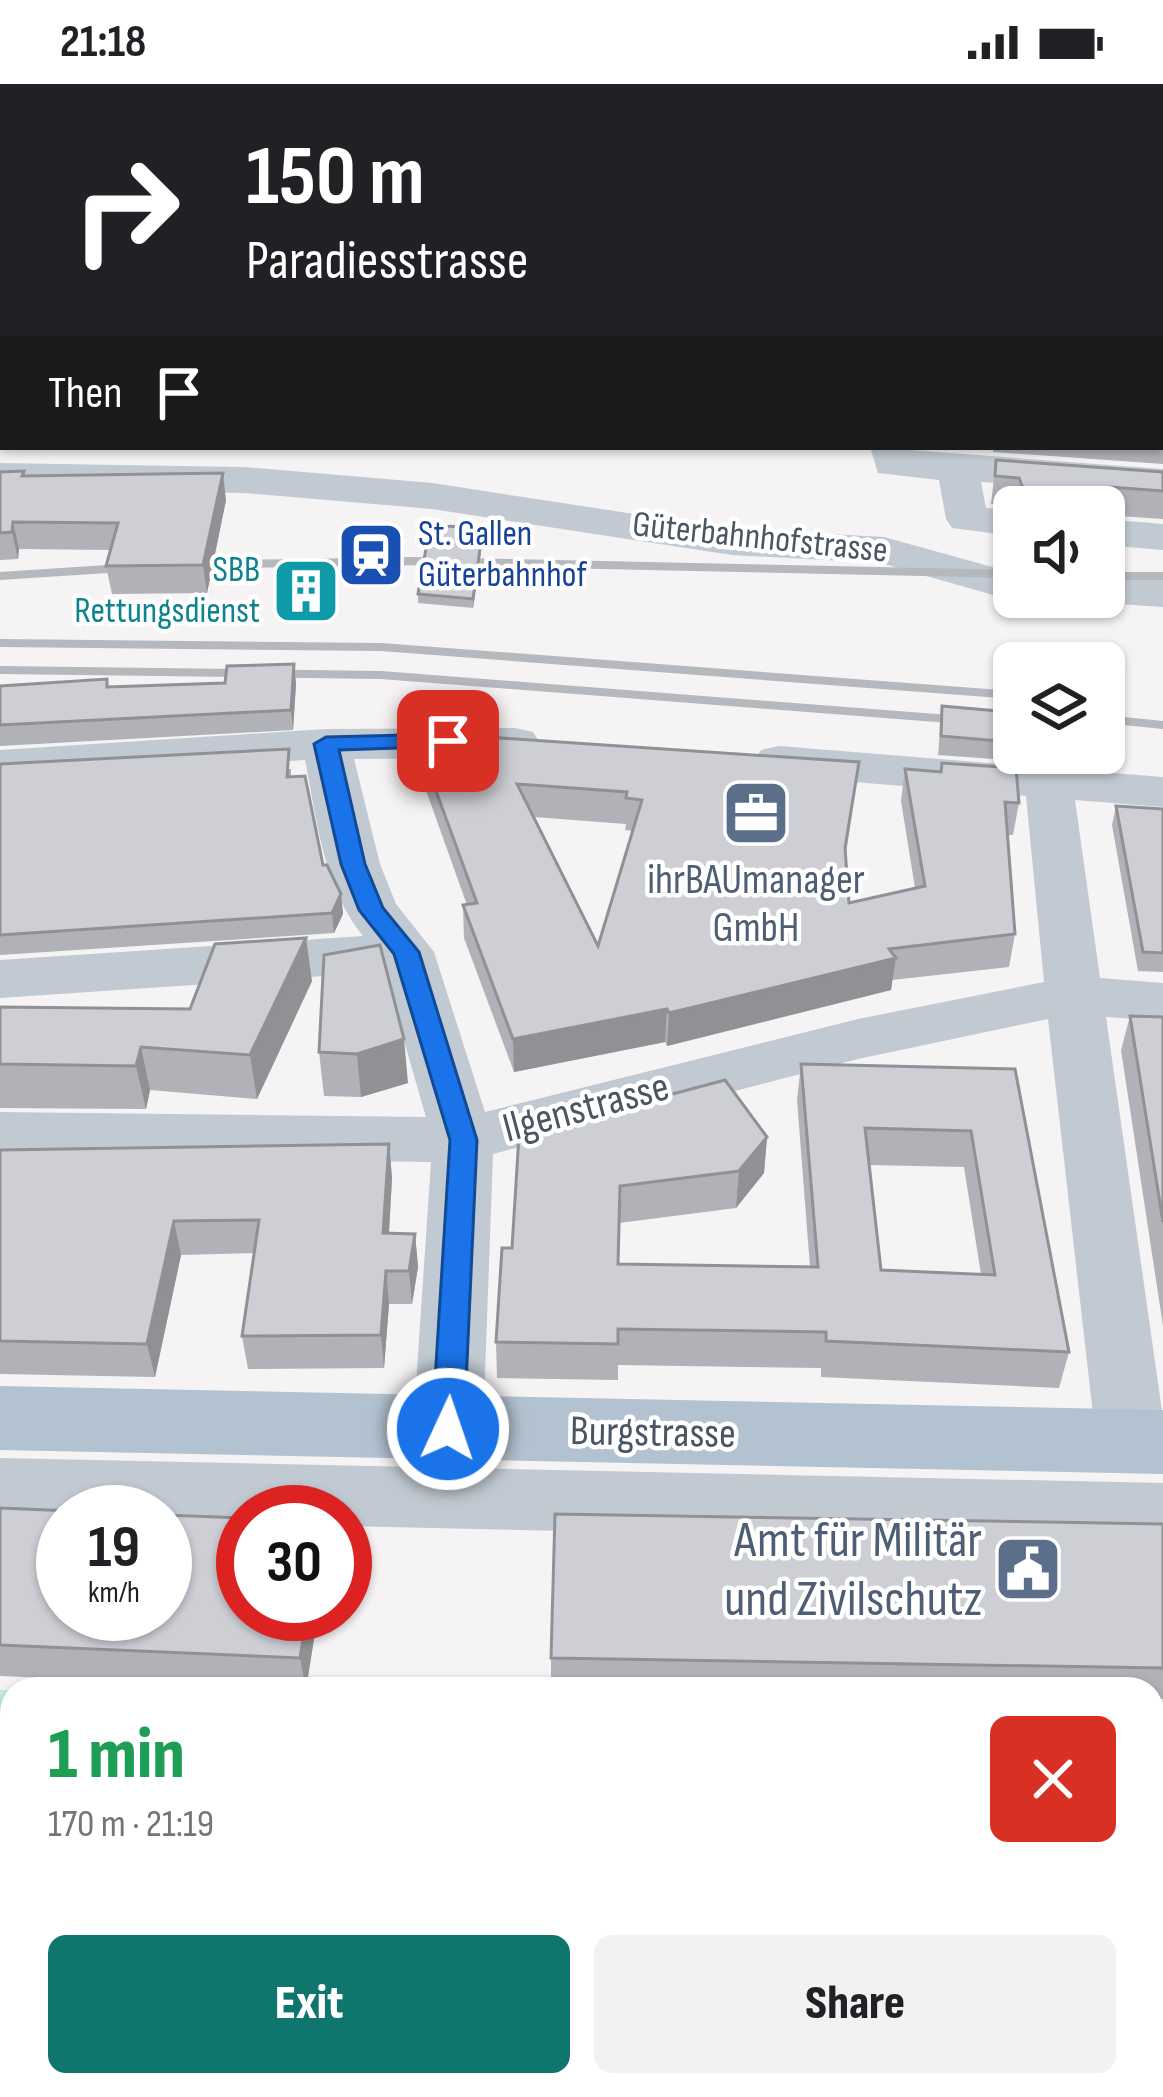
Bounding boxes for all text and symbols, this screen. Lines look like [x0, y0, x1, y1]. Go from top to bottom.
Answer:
text: 21:18 [60, 15, 146, 70]
text: 150 m [246, 127, 425, 228]
icon: right [48, 132, 204, 288]
text: Paradiesstrasse [246, 229, 529, 294]
icon: arrive [146, 360, 212, 426]
text: Then [48, 366, 122, 421]
map controls [993, 486, 1125, 774]
button: sound [993, 486, 1125, 618]
street label: Güterbahnhofstrasse [630, 503, 890, 573]
place label: St. Gallen Güterbahnhof [418, 513, 587, 597]
station icon: St. Gallen Güterbahnhof [336, 520, 406, 590]
place label: SBB Rettungsdienst [74, 549, 260, 633]
building icon: SBB Rettungsdienst [271, 556, 341, 626]
button: layers [993, 642, 1125, 774]
pin [397, 690, 499, 792]
icon: arrive [415, 708, 481, 774]
office icon: ihrBAUmanager GmbH [721, 778, 791, 848]
place label: ihrBAUmanager GmbH [647, 855, 865, 954]
street label: Ilgenstrasse [497, 1061, 675, 1155]
position arrow [385, 1366, 511, 1492]
street label: Burgstrasse [570, 1406, 736, 1460]
speed limit sign: 30 [216, 1485, 372, 1641]
place label: Amt für Militär und Zivilschutz [724, 1510, 982, 1630]
text: 19 [88, 1512, 140, 1584]
public building icon: Amt für Militär und Zivilschutz [993, 1534, 1063, 1604]
text: km/h [88, 1575, 140, 1611]
text: 1 min [48, 1712, 185, 1799]
button: close [990, 1716, 1116, 1842]
text: 170 m · 21:19 [48, 1801, 214, 1848]
button: Exit [48, 1935, 570, 2073]
button: Share [594, 1935, 1116, 2073]

